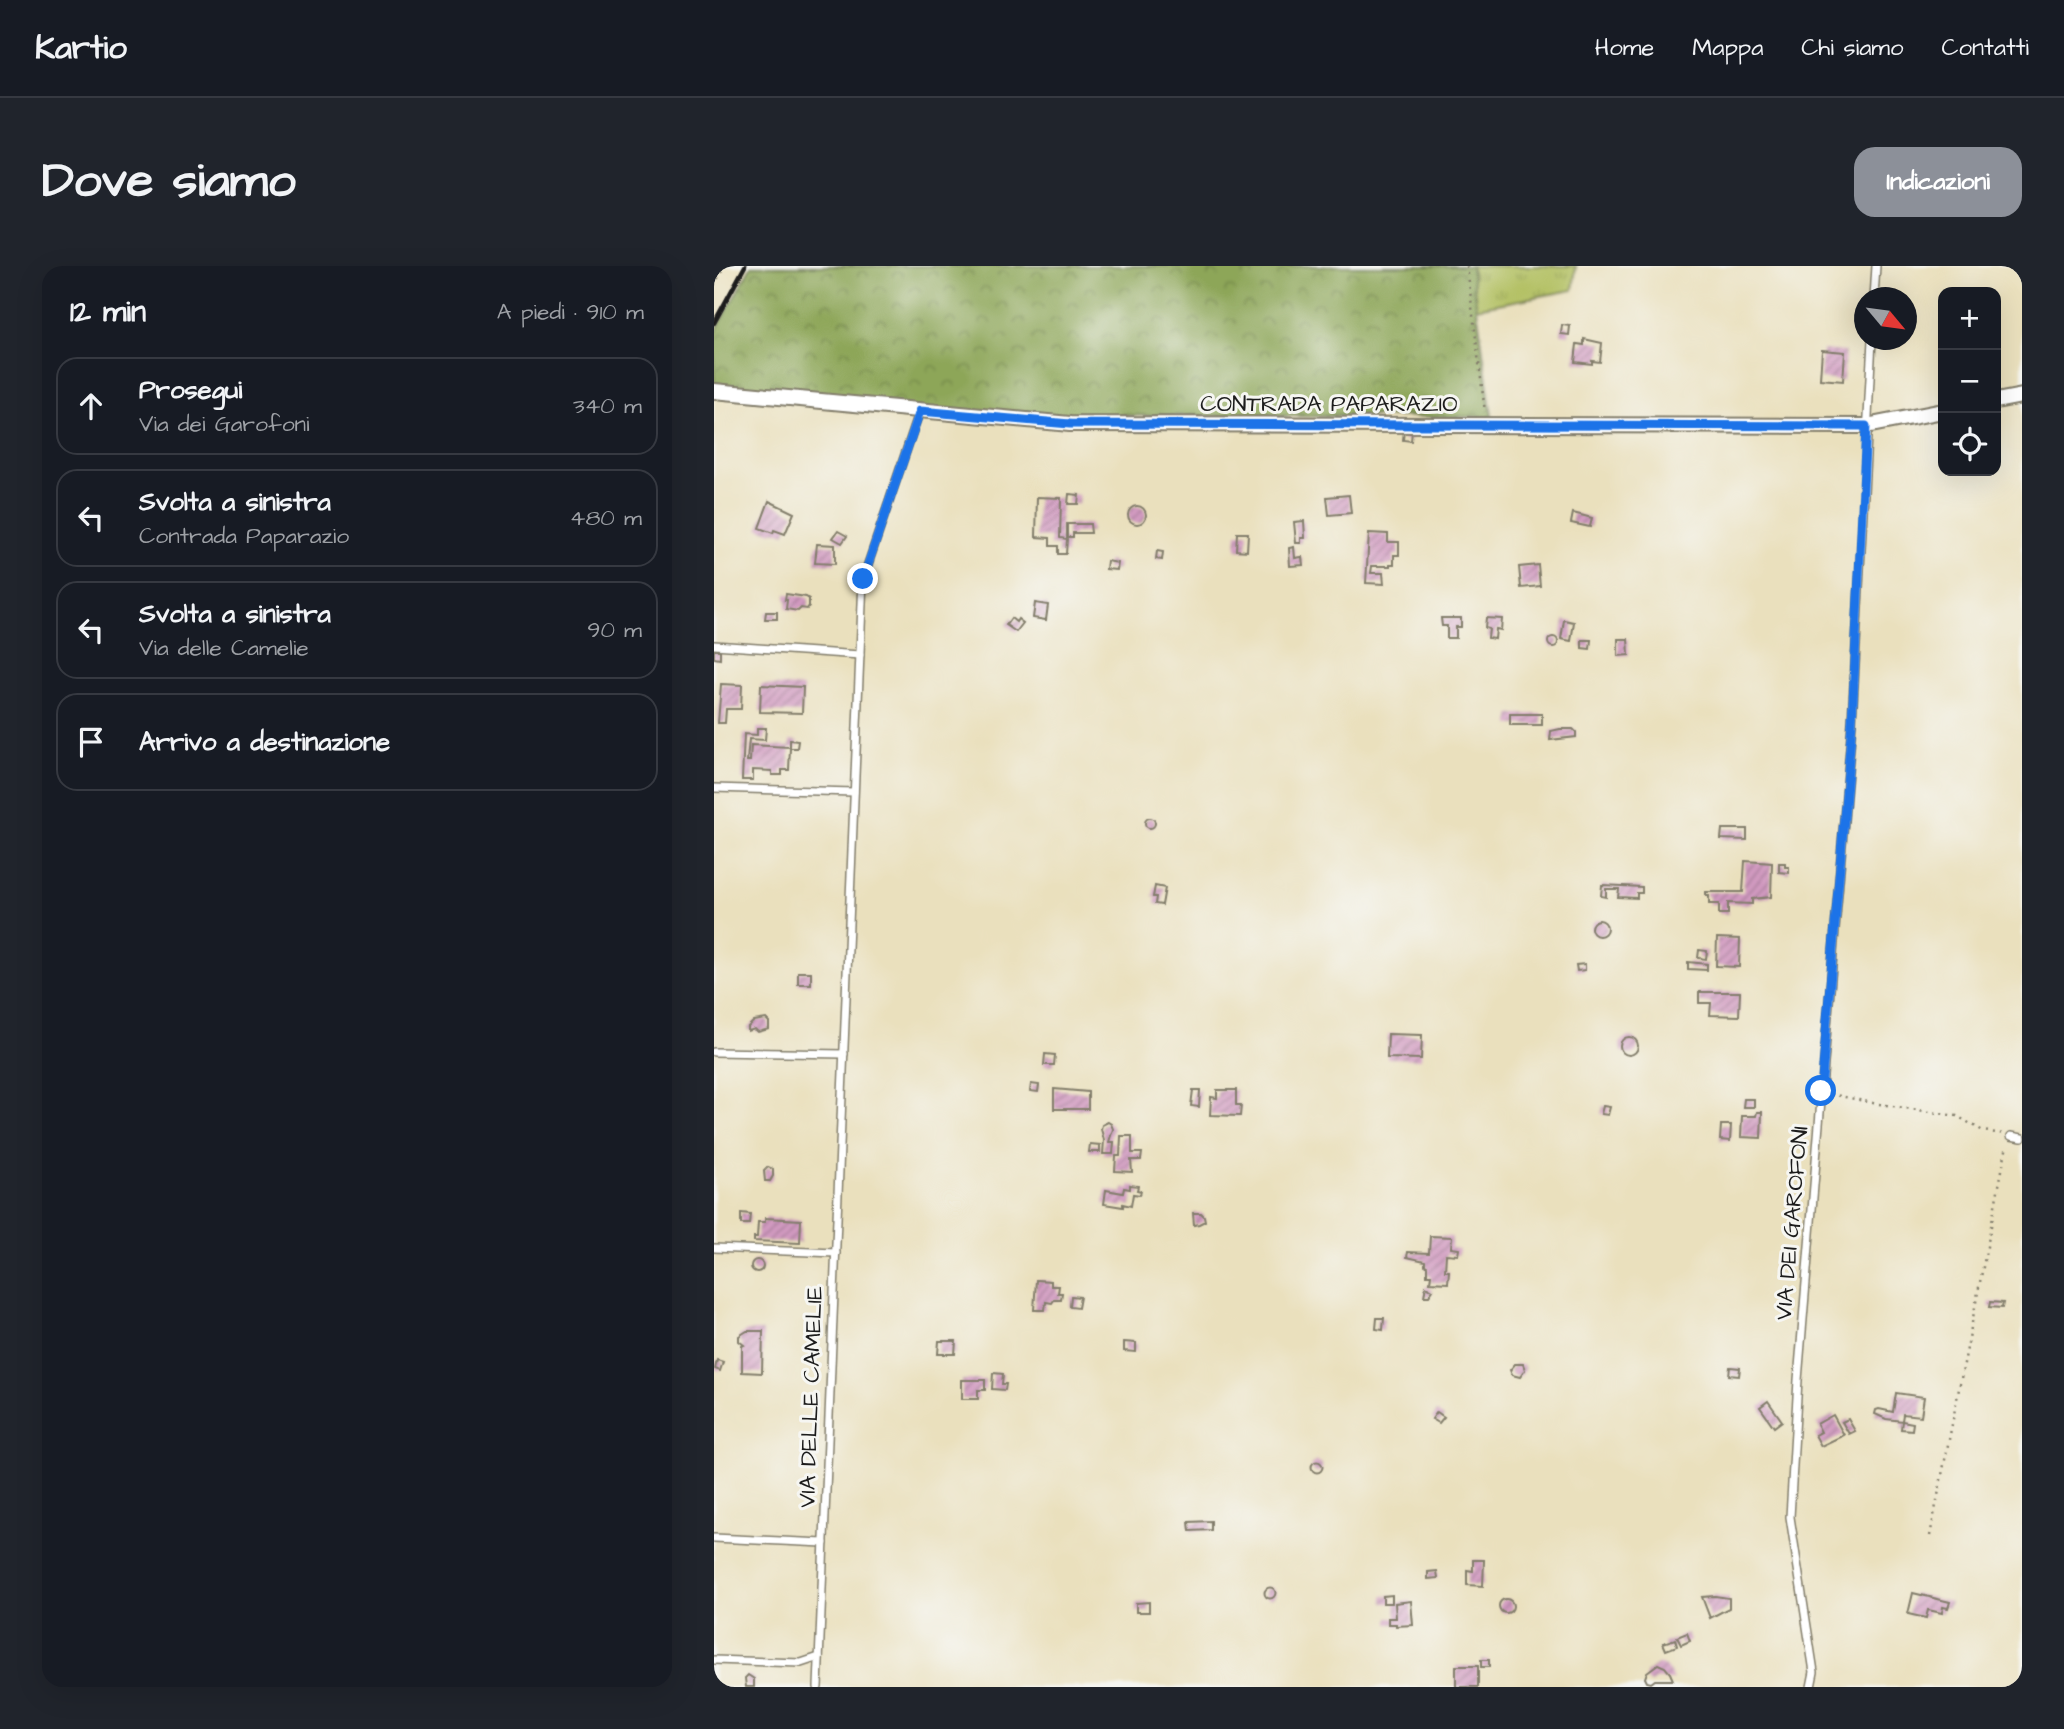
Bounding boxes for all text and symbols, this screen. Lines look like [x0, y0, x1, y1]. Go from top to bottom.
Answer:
text: Kartio [35, 25, 127, 71]
text: Home [1595, 31, 1654, 65]
text: Mappa [1692, 31, 1763, 65]
text: Chi siamo [1801, 31, 1904, 65]
text: Contatti [1942, 31, 2029, 65]
button: Indicazioni [1854, 147, 2022, 217]
text: Dove siamo [42, 148, 296, 216]
north arrow [1854, 287, 1917, 350]
map controls [1938, 287, 2001, 476]
button: + [1938, 287, 2001, 350]
text: 12 min [70, 291, 146, 333]
text: A piedi · 910 m [497, 296, 644, 328]
button: − [1938, 350, 2001, 413]
text: Prosegui [139, 372, 242, 408]
icon: ahead [72, 387, 110, 425]
street label: CONTRADA PAPARAZIO [1200, 388, 1458, 420]
text: 340 m [573, 390, 642, 422]
text: Via dei Garofoni [139, 408, 310, 440]
button: locate [1938, 413, 2001, 476]
text: Svolta a sinistra [139, 484, 331, 520]
icon: left [72, 499, 110, 537]
text: 480 m [570, 502, 642, 534]
text: Contrada Paparazio [139, 520, 349, 552]
route end [847, 563, 878, 594]
text: Svolta a sinistra [139, 596, 331, 632]
icon: left [72, 611, 110, 649]
text: 90 m [587, 614, 642, 646]
text: Via delle Camelie [139, 632, 309, 664]
icon: arrive [72, 723, 110, 761]
text: Arrivo a destinazione [139, 724, 390, 760]
route start [1805, 1075, 1836, 1106]
street label: VIA DEI GAROFONI [1768, 1125, 1816, 1321]
street label: VIA DELLE CAMELIE [791, 1285, 831, 1508]

